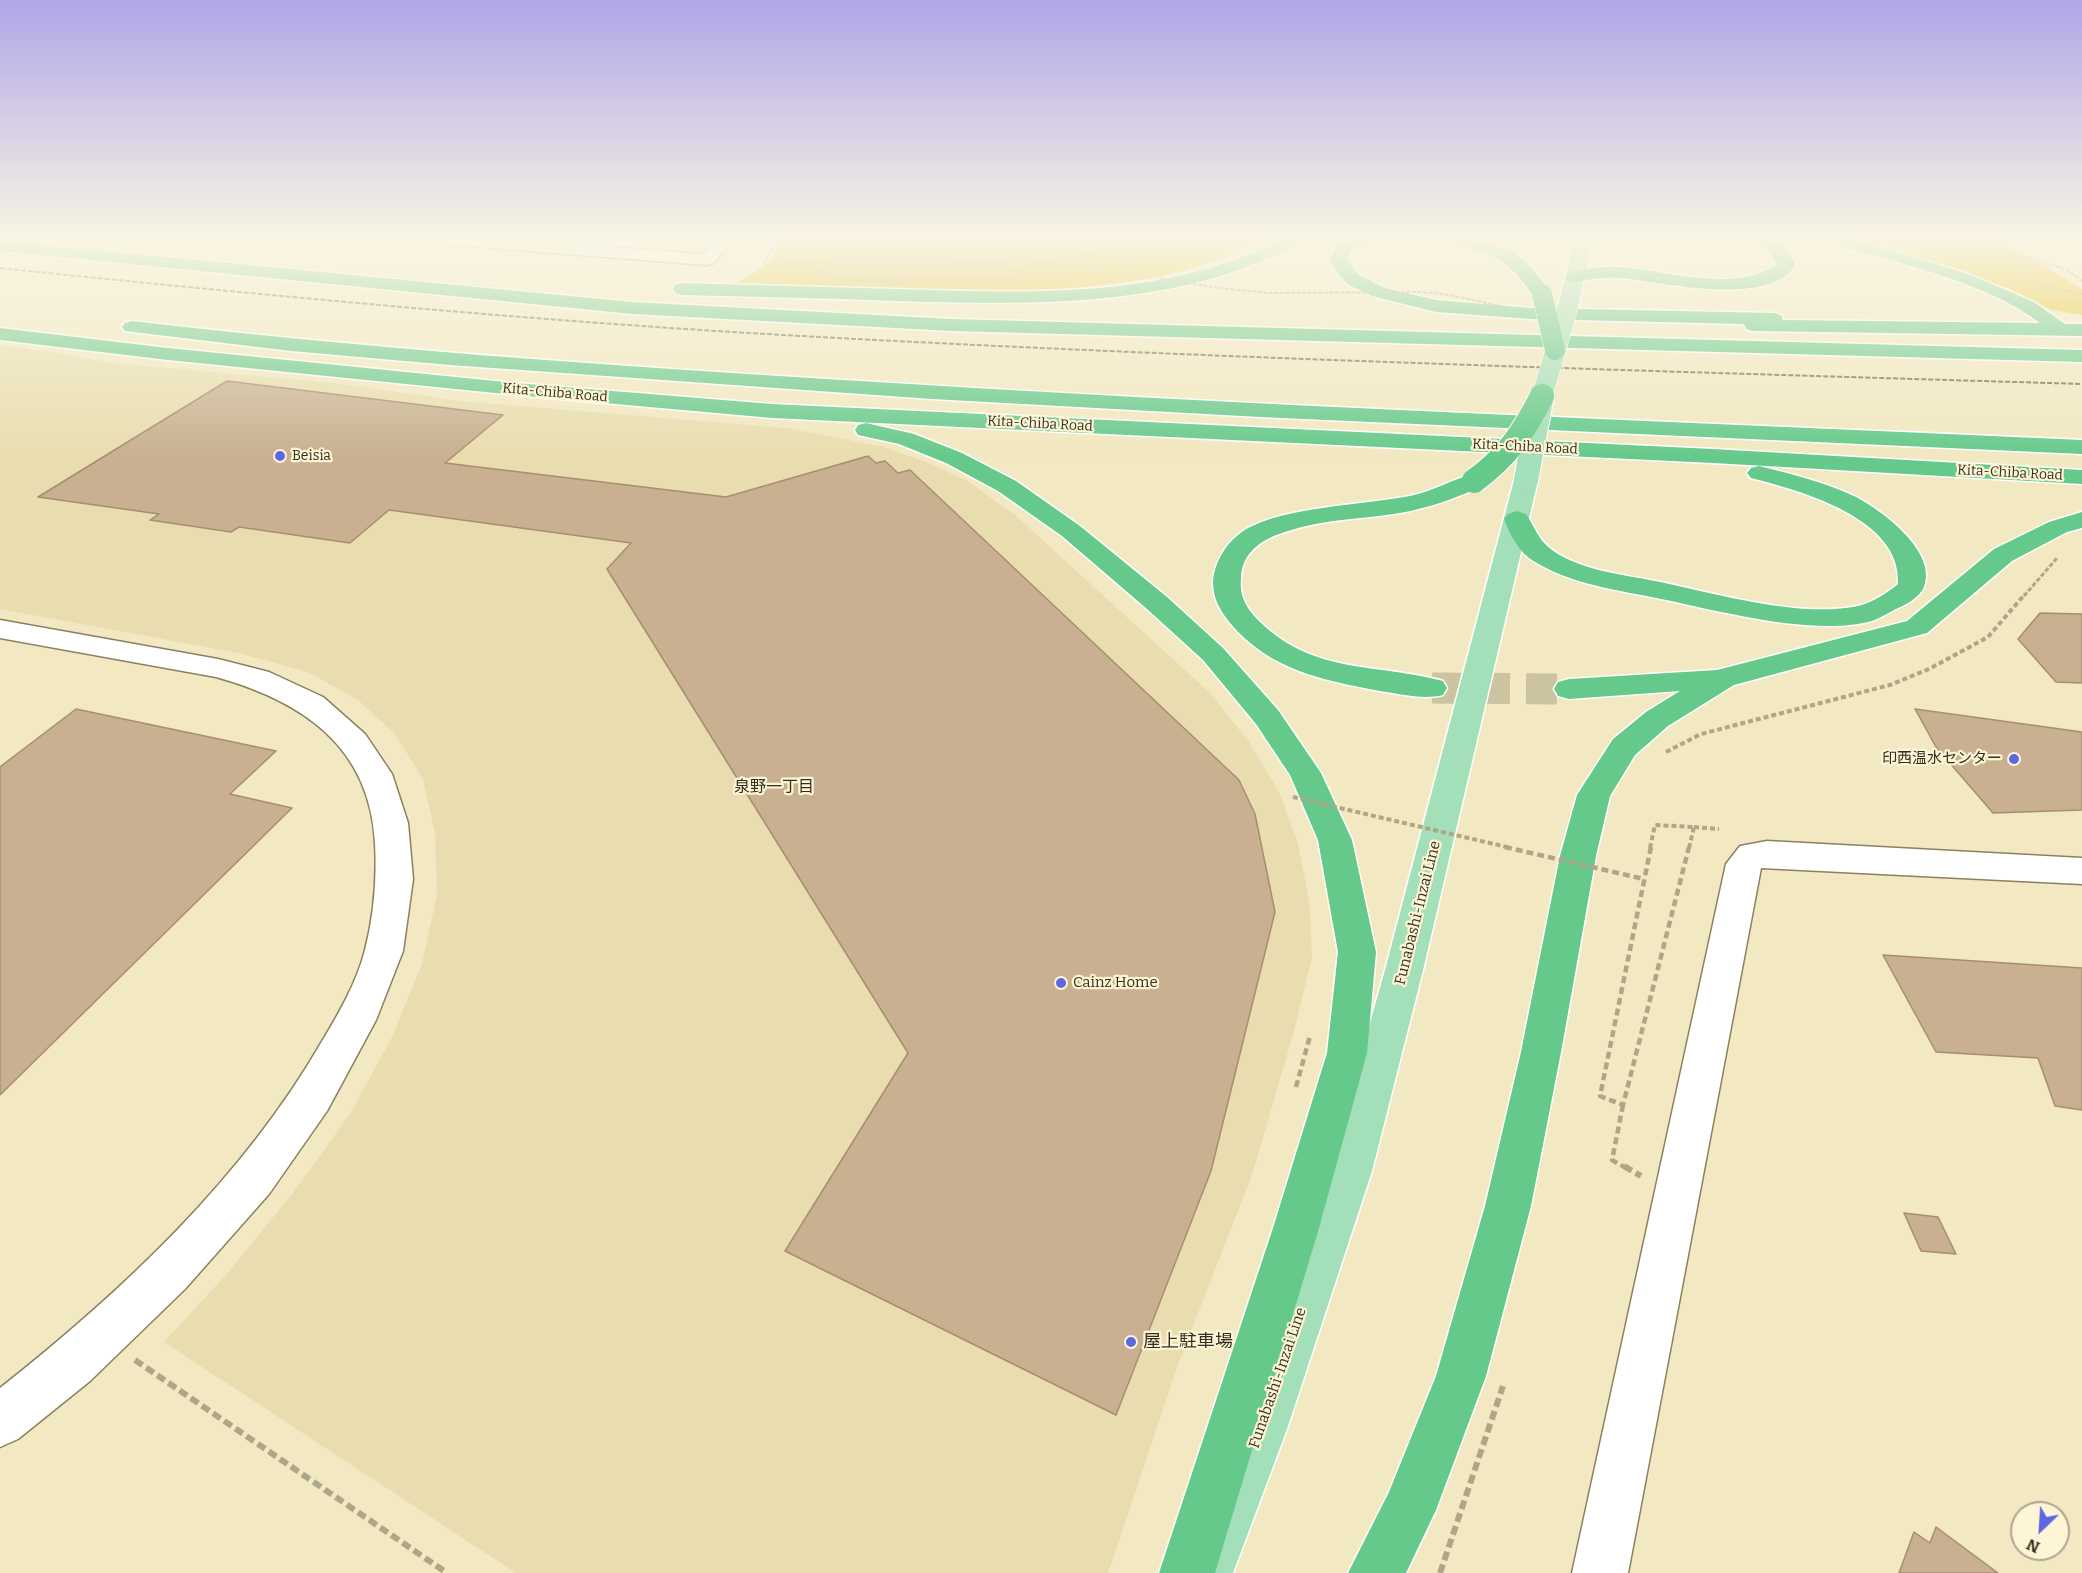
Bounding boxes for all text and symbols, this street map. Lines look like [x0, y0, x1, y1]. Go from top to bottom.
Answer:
street label: Kita-Chiba Road [502, 380, 608, 406]
street label: Kita-Chiba Road [987, 413, 1093, 435]
street label: Kita-Chiba Road [1472, 436, 1578, 458]
place label: Beisia [292, 448, 331, 464]
marker: Beisia [273, 449, 287, 463]
street label: Kita-Chiba Road [1957, 462, 2063, 484]
place label: 印西温水センター [1882, 750, 2002, 768]
marker: 印西温水センター [2007, 752, 2021, 766]
district label: 泉野一丁目 [734, 778, 814, 798]
street label: Funabashi-Inzai Line [1391, 839, 1445, 987]
place label: Cainz Home [1073, 974, 1158, 992]
marker: Cainz Home [1054, 976, 1068, 990]
street label: Funabashi-Inzai Line [1245, 1305, 1311, 1451]
place label: 屋上駐車場 [1143, 1331, 1233, 1353]
marker: 屋上駐車場 [1124, 1335, 1138, 1349]
north arrow [2010, 1501, 2070, 1561]
text: N [2023, 1535, 2043, 1557]

